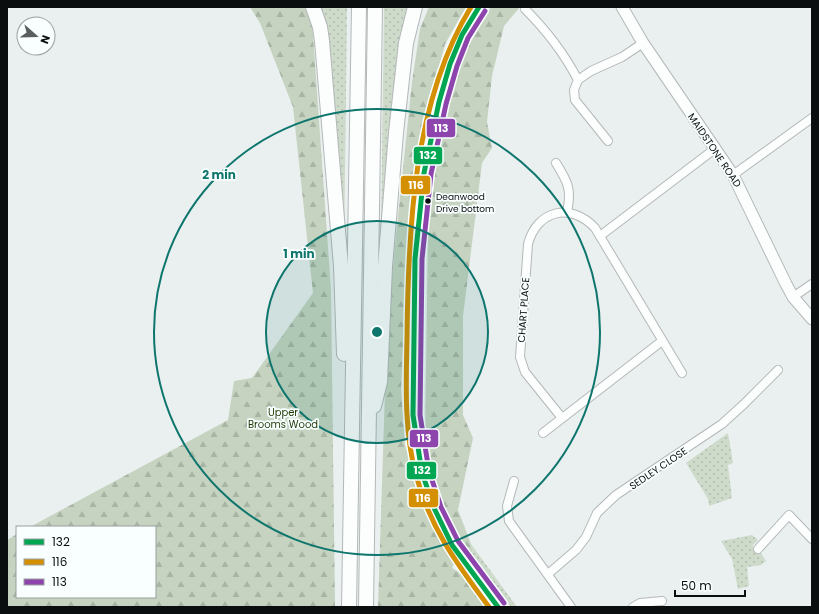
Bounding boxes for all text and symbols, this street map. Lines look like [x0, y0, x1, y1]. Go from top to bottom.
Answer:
north arrow [16, 16, 56, 56]
text: N [36, 33, 54, 46]
street label: MAIDSTONE ROAD [684, 110, 745, 190]
line badge: 113 [426, 118, 456, 138]
text: 113 [434, 120, 449, 136]
line badge: 132 [413, 146, 443, 165]
text: 132 [419, 147, 437, 163]
text: 2 min [202, 166, 236, 183]
line badge: 116 [400, 175, 431, 195]
text: 116 [408, 177, 424, 193]
place label: Deanwood Drive bottom [436, 191, 494, 215]
marker: Deanwood Drive bottom [423, 196, 433, 206]
text: 1 min [283, 245, 315, 262]
street label: CHART PLACE [514, 277, 533, 343]
centre of rings [370, 325, 384, 339]
park label: Upper Brooms Wood [248, 405, 318, 432]
line badge: 113 [409, 429, 439, 448]
text: 113 [417, 430, 432, 446]
street label: SEDLEY CLOSE [626, 443, 690, 493]
line badge: 132 [406, 461, 437, 480]
text: 132 [413, 462, 431, 478]
line badge: 116 [408, 488, 439, 508]
text: 116 [415, 490, 431, 506]
legend [16, 526, 156, 598]
text: 132 [52, 533, 70, 550]
text: 116 [52, 553, 67, 570]
scale bar [675, 572, 745, 598]
text: 113 [52, 573, 67, 590]
text: 50 m [681, 577, 712, 594]

